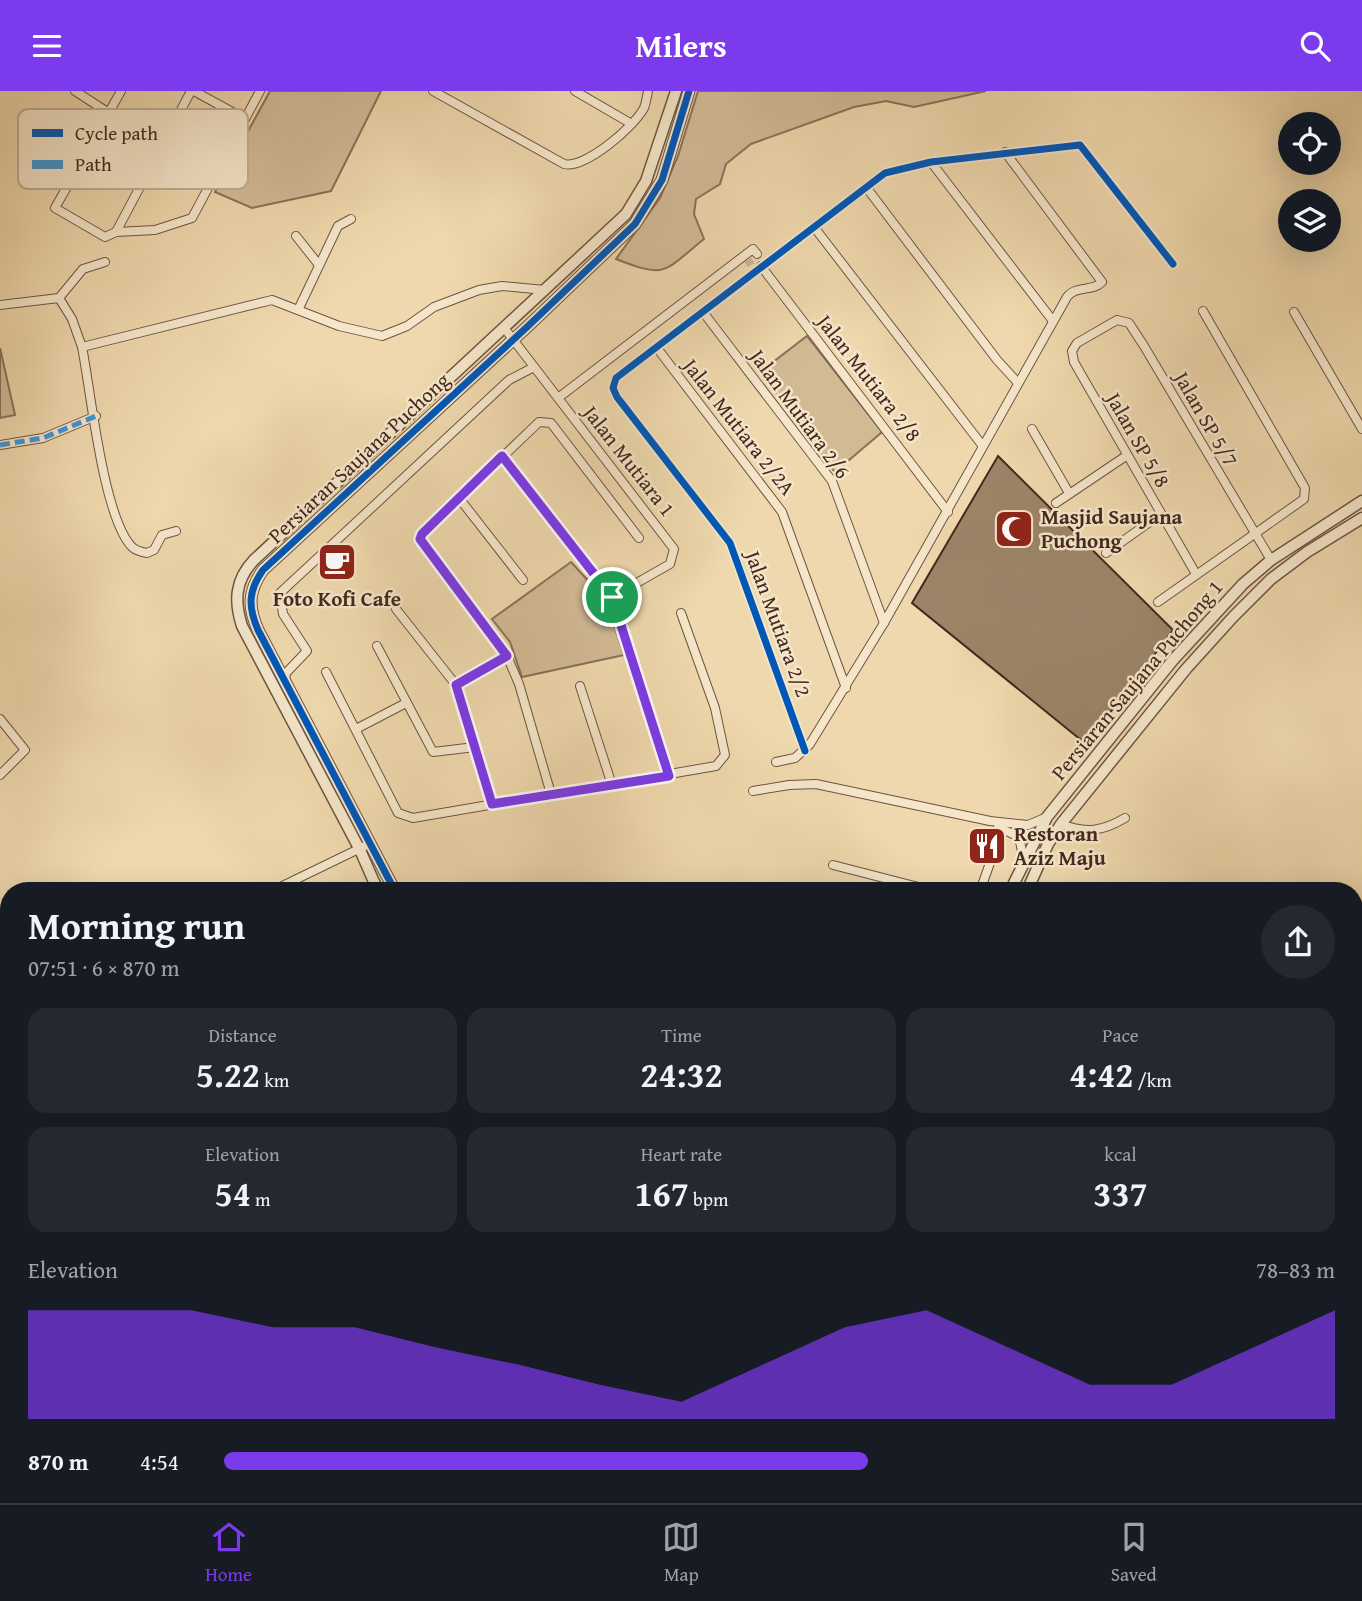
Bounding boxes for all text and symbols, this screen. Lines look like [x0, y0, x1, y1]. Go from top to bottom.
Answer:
text: Milers [635, 22, 727, 69]
icon: menu [28, 27, 66, 65]
icon: search [1296, 27, 1334, 65]
legend [18, 109, 248, 189]
map controls [1278, 112, 1341, 252]
button: locate [1278, 112, 1341, 175]
text: Cycle path [75, 119, 158, 147]
text: Path [75, 150, 112, 178]
button: layers [1278, 189, 1341, 252]
street label: Jalan Mutiara 2/8 [808, 305, 929, 448]
street label: Jalan Mutiara 2/6 [741, 340, 858, 485]
street label: Jalan Mutiara 2/2A [674, 349, 803, 502]
street label: Jalan SP 5/7 [1165, 363, 1246, 472]
street label: Persiaran Saujana Puchong [261, 365, 457, 550]
street label: Jalan SP 5/8 [1097, 384, 1178, 493]
street label: Jalan Mutiara 1 [574, 396, 683, 523]
place label: Masjid Saujana Puchong [1041, 501, 1183, 556]
mosque icon: Masjid Saujana Puchong [993, 508, 1035, 550]
cafe icon: Foto Kofi Cafe [316, 541, 358, 583]
street label: Jalan Mutiara 2/2 [737, 543, 819, 701]
pin [582, 567, 642, 627]
street label: Persiaran Saujana Puchong 1 [1043, 573, 1230, 787]
icon: arrive [593, 578, 631, 616]
place label: Foto Kofi Cafe [273, 583, 401, 614]
place label: Restoran Aziz Maju [1014, 818, 1106, 873]
restaurant icon: Restoran Aziz Maju [966, 825, 1008, 867]
text: Morning run [28, 897, 245, 953]
button: share [1261, 905, 1335, 979]
text: 07:51 · 6 × 870 m [28, 951, 180, 984]
text: Distance [208, 1021, 277, 1049]
text: Time [661, 1021, 702, 1049]
text: Pace [1102, 1021, 1139, 1049]
text: 5.22 [196, 1049, 260, 1100]
text: 24:32 [640, 1049, 723, 1100]
text: 4:42 [1069, 1049, 1133, 1100]
text: km [260, 1066, 289, 1094]
text: /km [1133, 1066, 1172, 1094]
text: Elevation [205, 1140, 280, 1168]
text: Heart rate [641, 1140, 722, 1168]
text: kcal [1104, 1140, 1137, 1168]
text: 54 [215, 1168, 251, 1219]
text: 167 [634, 1168, 689, 1219]
text: 337 [1093, 1168, 1148, 1219]
text: m [251, 1185, 270, 1213]
text: bpm [689, 1185, 729, 1213]
text: Elevation [28, 1253, 118, 1286]
text: 78–83 m [1256, 1253, 1335, 1286]
text: 870 m [28, 1445, 89, 1478]
text: 4:54 [140, 1445, 179, 1478]
tab: Home [205, 1518, 252, 1588]
tab: Map [662, 1518, 700, 1588]
tab: Saved [1111, 1518, 1157, 1588]

